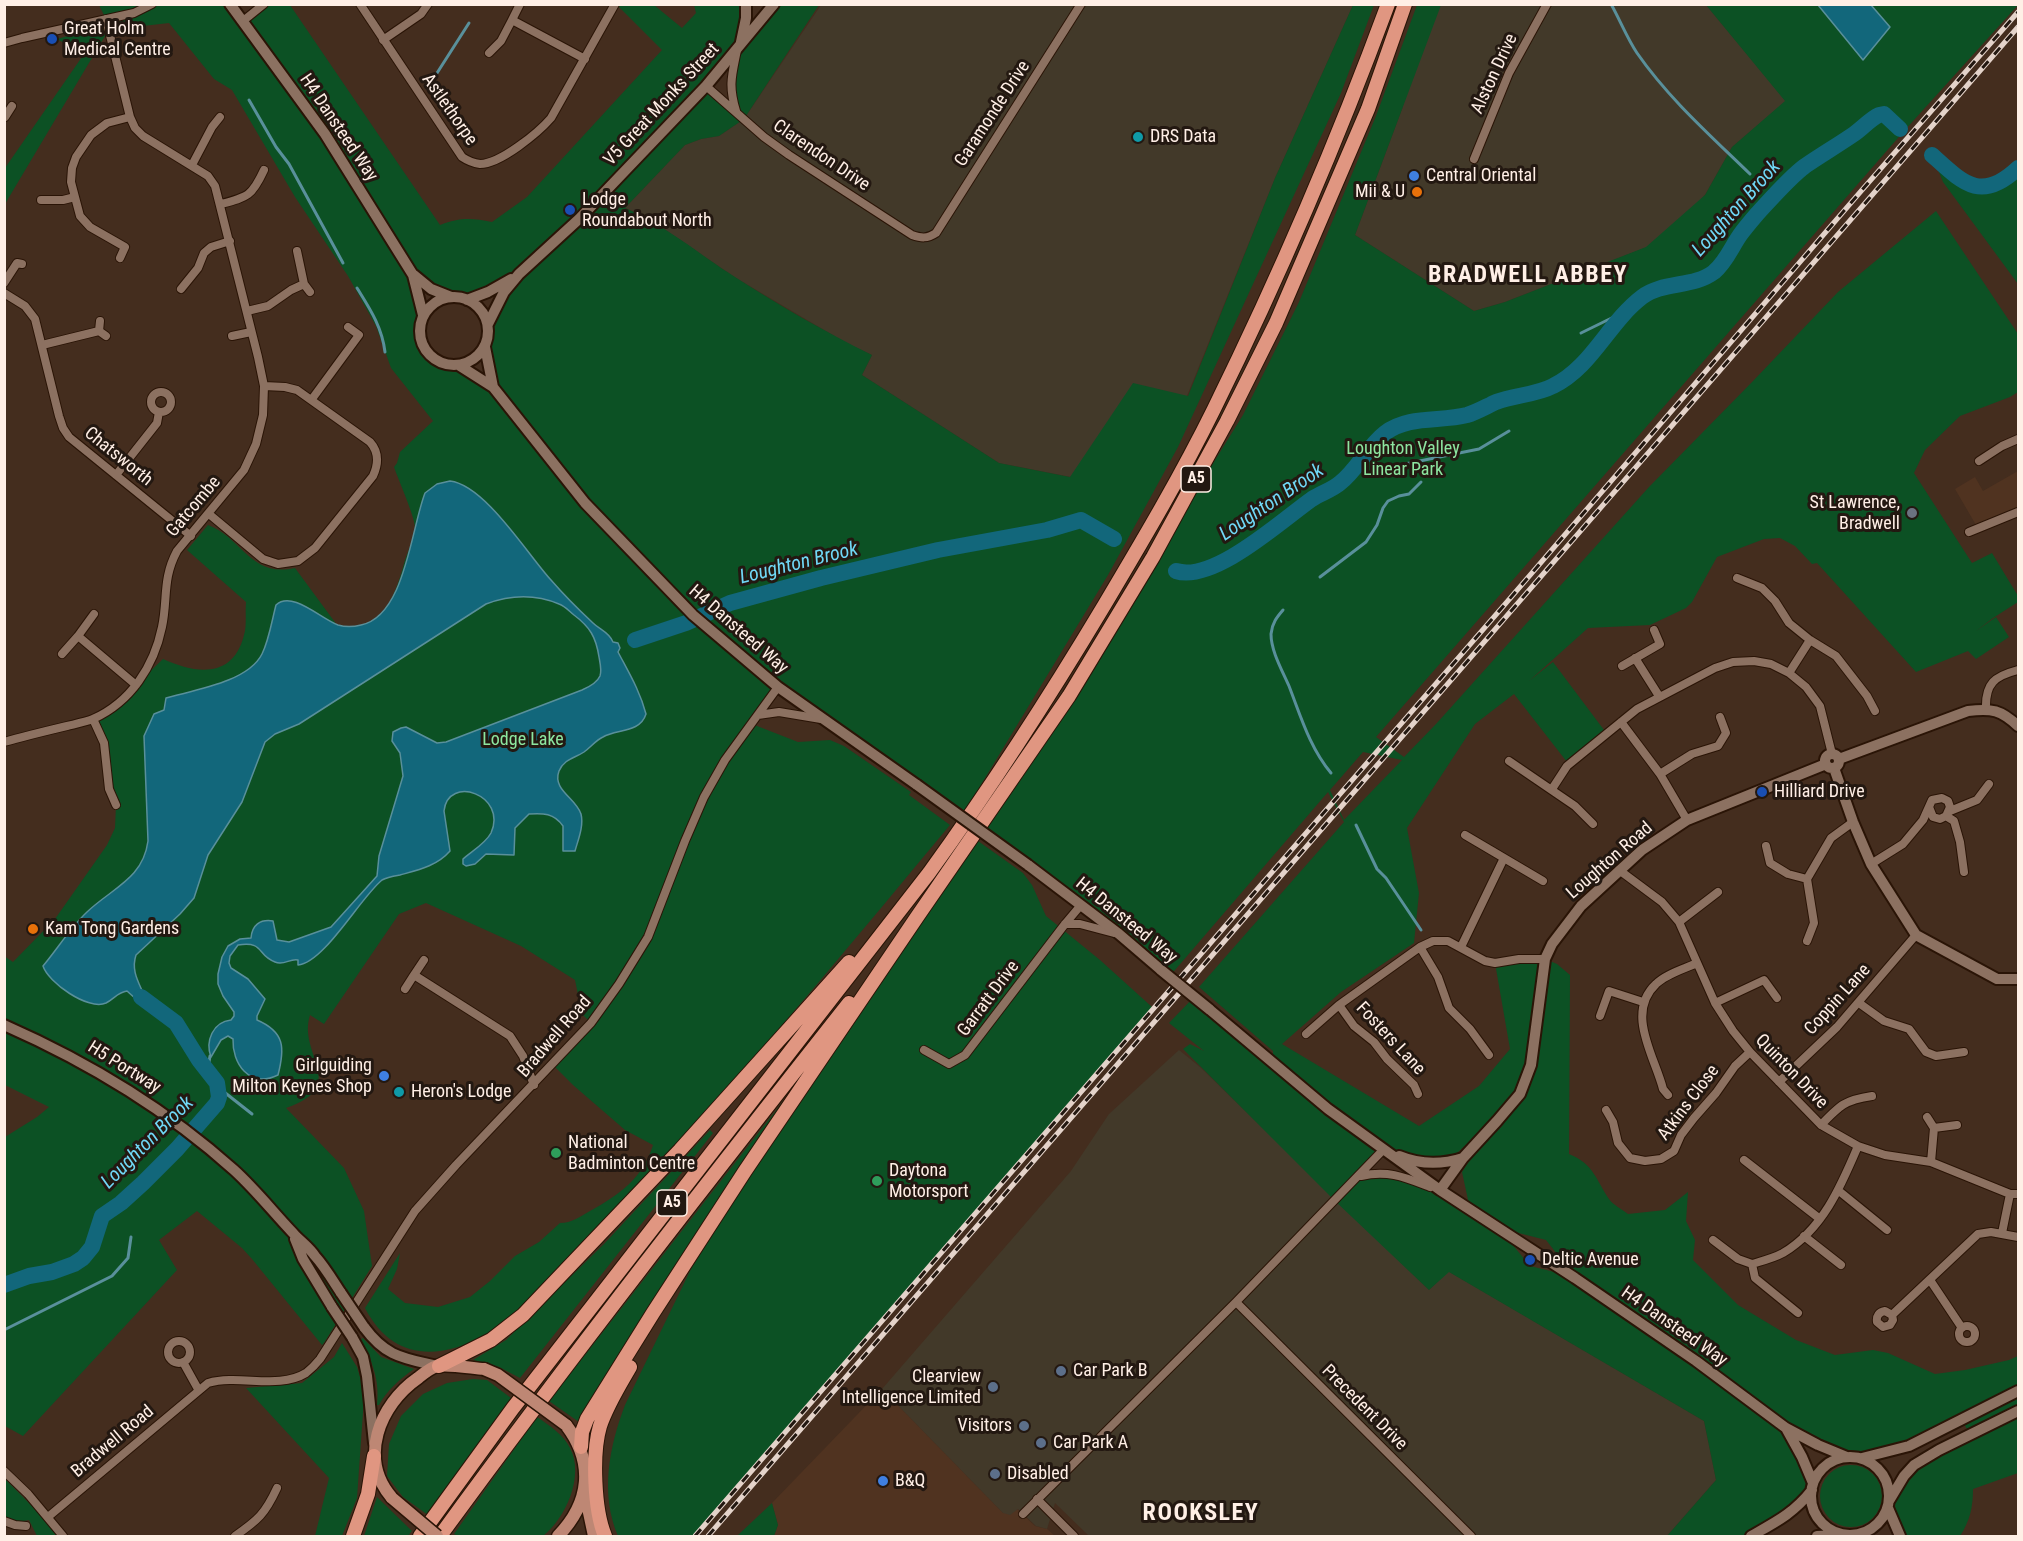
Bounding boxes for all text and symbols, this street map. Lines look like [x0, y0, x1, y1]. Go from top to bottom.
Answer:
place label: Great Holm Medical Centre [64, 18, 171, 60]
street label: Alston Drive [1467, 31, 1523, 117]
marker: Great Holm Medical Centre [45, 32, 59, 46]
street label: V5 Great Monks Street [600, 39, 724, 171]
street label: Garamonde Drive [951, 57, 1035, 171]
street label: H4 Dansteed Way [294, 70, 382, 186]
street label: Astlethorpe [417, 70, 481, 150]
street label: Clarendon Drive [768, 116, 874, 196]
place label: DRS Data [1150, 126, 1216, 148]
marker: DRS Data [1131, 130, 1145, 144]
water label: Loughton Brook [1688, 156, 1786, 262]
place label: Central Oriental [1426, 165, 1536, 187]
marker: Central Oriental [1407, 169, 1421, 183]
place label: Mii & U [1355, 181, 1405, 203]
marker: Mii & U [1410, 185, 1424, 199]
place label: Lodge Roundabout North [582, 189, 712, 232]
marker: Lodge Roundabout North [563, 203, 577, 217]
district label: BRADWELL ABBEY [1428, 262, 1628, 290]
street label: Chatsworth [79, 423, 157, 491]
park label: Loughton Valley Linear Park [1346, 438, 1460, 480]
water label: Loughton Brook [1215, 459, 1329, 547]
road number: A5 [1181, 466, 1211, 492]
street label: Gatcombe [162, 472, 226, 542]
place label: St Lawrence, Bradwell [1810, 492, 1900, 534]
marker: St Lawrence, Bradwell [1905, 506, 1919, 520]
water label: Loughton Brook [737, 538, 861, 590]
street label: H4 Dansteed Way [684, 581, 792, 679]
park label: Lodge Lake [482, 729, 564, 751]
place label: Hilliard Drive [1774, 781, 1865, 803]
marker: Hilliard Drive [1755, 785, 1769, 799]
street label: Loughton Road [1563, 818, 1657, 904]
street label: H4 Dansteed Way [1071, 873, 1181, 969]
place label: Kam Tong Gardens [45, 918, 179, 940]
marker: Kam Tong Gardens [26, 922, 40, 936]
street label: Garratt Drive [954, 957, 1024, 1041]
street label: Coppin Lane [1800, 960, 1876, 1040]
street label: Bradwell Road [514, 992, 596, 1082]
street label: Fosters Lane [1351, 998, 1429, 1080]
street label: Quinton Drive [1750, 1030, 1832, 1114]
street label: H5 Portway [84, 1037, 164, 1099]
place label: Girlguiding Milton Keynes Shop [232, 1055, 372, 1098]
street label: Atkins Close [1654, 1061, 1724, 1145]
marker: Girlguiding Milton Keynes Shop [377, 1069, 391, 1083]
place label: Heron's Lodge [411, 1081, 511, 1103]
marker: Heron's Lodge [392, 1085, 406, 1099]
water label: Loughton Brook [97, 1092, 199, 1194]
place label: National Badminton Centre [568, 1132, 695, 1174]
marker: National Badminton Centre [549, 1146, 563, 1160]
place label: Daytona Motorsport [889, 1160, 969, 1202]
marker: Daytona Motorsport [870, 1174, 884, 1188]
road number: A5 [657, 1190, 687, 1216]
place label: Deltic Avenue [1542, 1249, 1639, 1271]
marker: Deltic Avenue [1523, 1253, 1537, 1267]
street label: H4 Dansteed Way [1617, 1282, 1731, 1372]
place label: Car Park B [1073, 1360, 1147, 1382]
street label: Precedent Drive [1317, 1361, 1411, 1455]
marker: Car Park B [1054, 1364, 1068, 1378]
place label: Clearview Intelligence Limited [842, 1366, 981, 1408]
marker: Clearview Intelligence Limited [986, 1380, 1000, 1394]
street label: Bradwell Road [67, 1401, 159, 1483]
place label: Visitors [958, 1415, 1012, 1437]
marker: Visitors [1017, 1419, 1031, 1433]
place label: Car Park A [1053, 1432, 1128, 1454]
marker: Car Park A [1034, 1436, 1048, 1450]
place label: Disabled [1007, 1463, 1069, 1485]
marker: Disabled [988, 1467, 1002, 1481]
place label: B&Q [895, 1470, 925, 1492]
marker: B&Q [876, 1474, 890, 1488]
district label: ROOKSLEY [1143, 1500, 1259, 1528]

